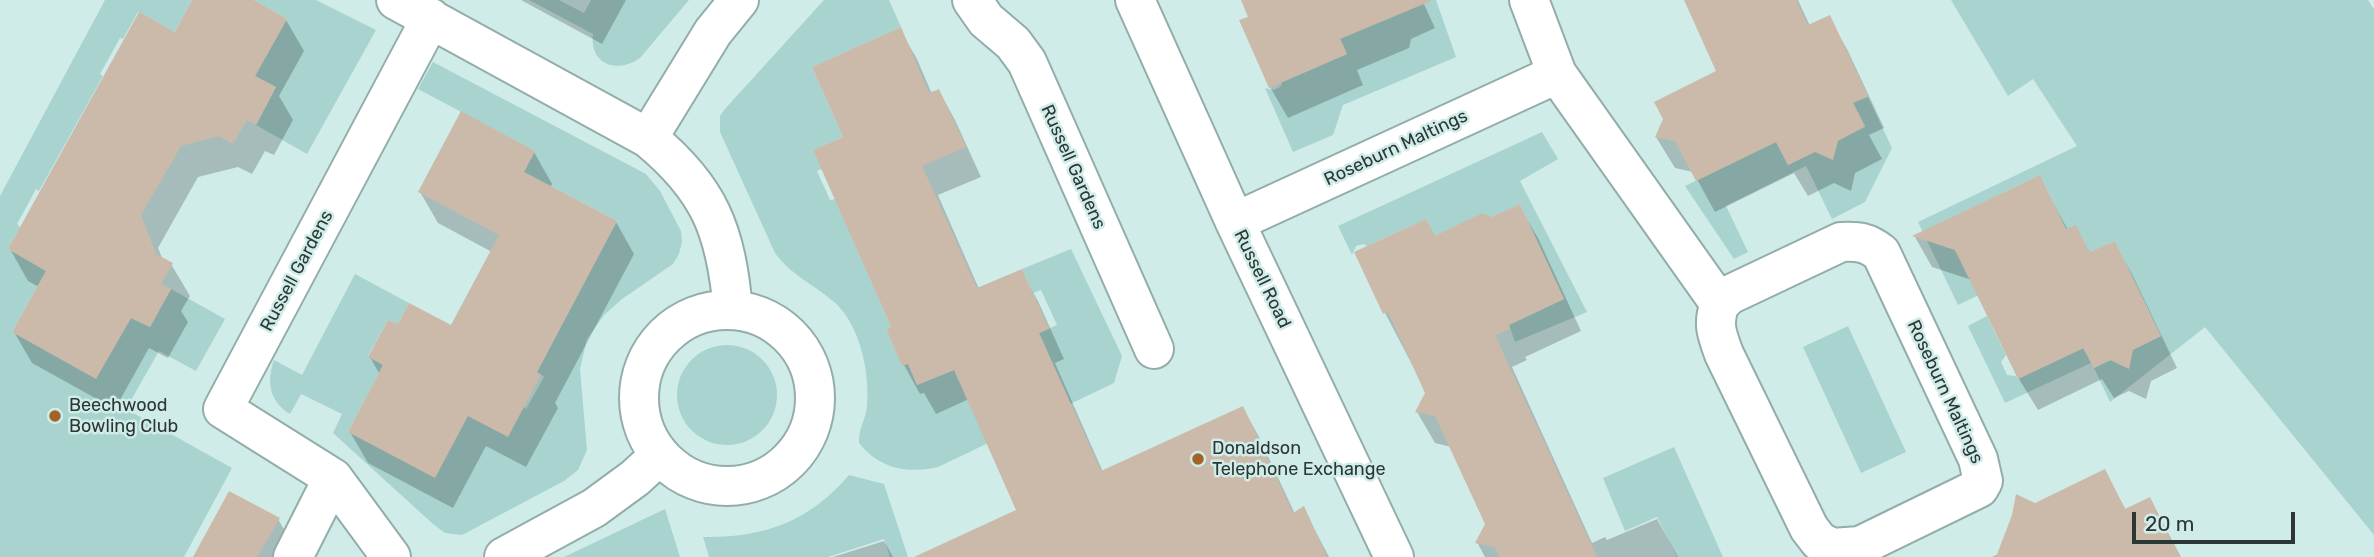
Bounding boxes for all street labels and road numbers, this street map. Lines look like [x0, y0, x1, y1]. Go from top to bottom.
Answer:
street label: Russell Gardens [1036, 101, 1110, 233]
street label: Roseburn Maltings [1321, 105, 1471, 191]
street label: Russell Gardens [256, 207, 338, 335]
street label: Russell Road [1229, 226, 1295, 332]
street label: Roseburn Maltings [1902, 317, 1988, 467]

